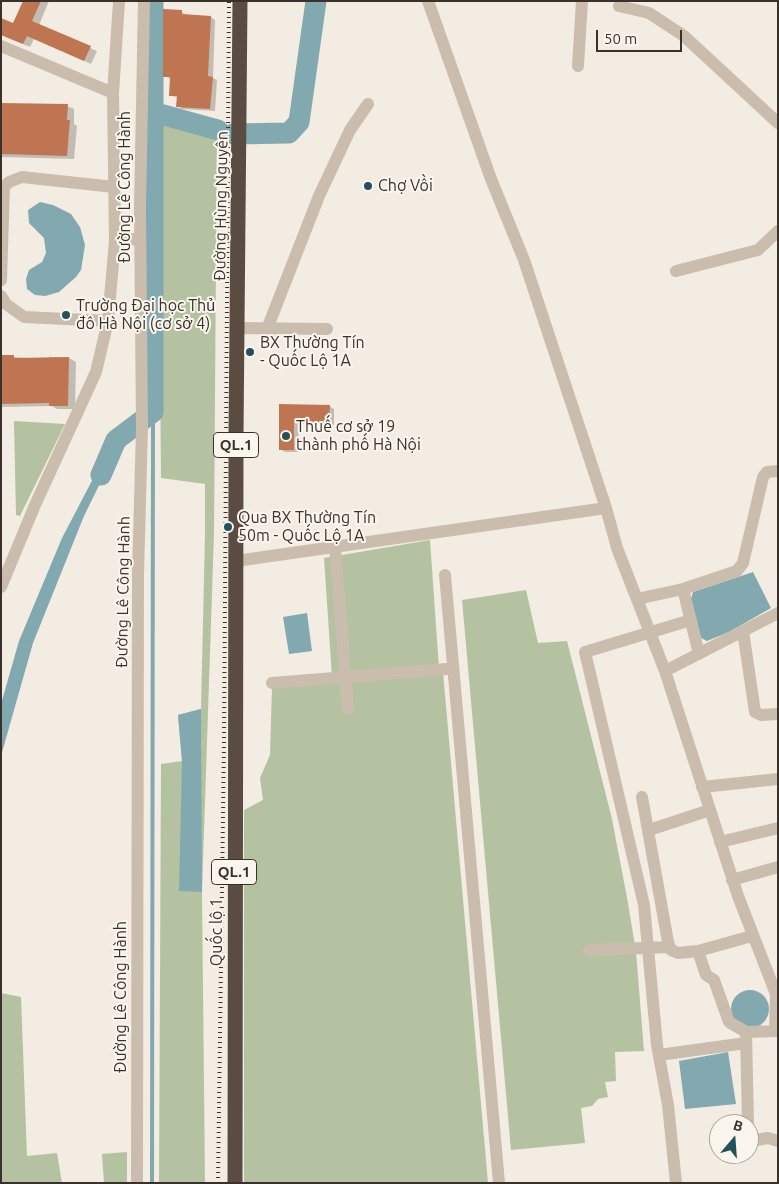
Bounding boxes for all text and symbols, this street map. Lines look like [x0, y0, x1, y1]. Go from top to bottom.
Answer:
scale bar [599, 20, 685, 52]
text: 50 m [604, 30, 637, 47]
street label: Đường Lê Công Hành [115, 111, 135, 263]
street label: Đường Hùng Nguyên [210, 131, 232, 281]
place label: Chợ Vồi [378, 176, 433, 196]
marker: Chợ Vồi [362, 180, 374, 192]
place label: Trường Đại học Thủ đô Hà Nội (cơ sở 4) [76, 296, 215, 334]
marker: Trường Đại học Thủ đô Hà Nội (cơ sở 4) [60, 309, 72, 321]
place label: BX Thường Tín - Quốc Lộ 1A [260, 333, 365, 371]
marker: BX Thường Tín - Quốc Lộ 1A [244, 346, 256, 358]
place label: Thuế cơ sở 19 thành phố Hà Nội [296, 417, 421, 455]
marker: Thuế cơ sở 19 thành phố Hà Nội [280, 430, 292, 442]
road number: QL.1 [214, 432, 258, 458]
place label: Qua BX Thường Tín 50m - Quốc Lộ 1A [238, 508, 376, 546]
street label: Đường Lê Công Hành [112, 516, 134, 668]
marker: Qua BX Thường Tín 50m - Quốc Lộ 1A [222, 521, 234, 533]
road number: QL.1 [212, 860, 256, 884]
street label: Quốc lộ 1 [207, 898, 227, 966]
street label: Đường Lê Công Hành [111, 921, 131, 1073]
north arrow [709, 1114, 759, 1164]
text: B [731, 1117, 745, 1135]

